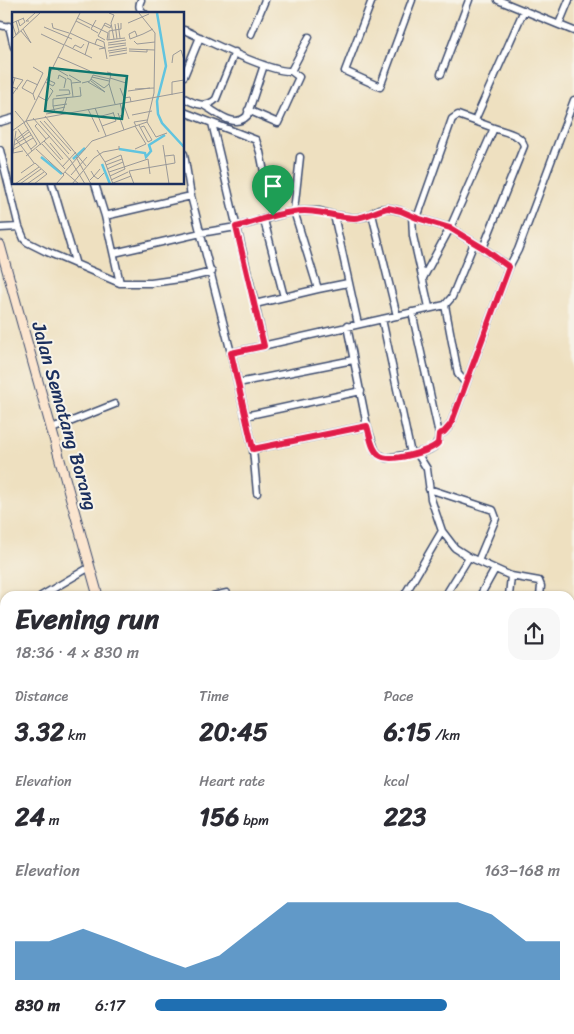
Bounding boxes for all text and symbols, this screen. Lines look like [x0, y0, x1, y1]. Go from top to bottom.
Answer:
inset map [12, 12, 185, 185]
pin [252, 165, 294, 216]
icon: arrive [259, 172, 287, 200]
street label: Jalan Sematang Borang [22, 317, 108, 514]
text: Evening run [15, 594, 159, 643]
button: share [508, 608, 560, 660]
text: 18:36 · 4 × 830 m [15, 638, 139, 667]
text: Distance [15, 684, 68, 709]
text: Time [199, 684, 229, 709]
text: Pace [384, 684, 413, 709]
text: 3.32 [15, 709, 64, 754]
text: 20:45 [199, 709, 268, 754]
text: 6:15 [384, 709, 431, 754]
text: km [64, 723, 86, 748]
text: /km [431, 723, 460, 748]
text: Elevation [15, 769, 72, 794]
text: Heart rate [199, 769, 265, 794]
text: kcal [384, 769, 409, 794]
text: 24 [15, 794, 45, 839]
text: 156 [199, 794, 240, 839]
text: 223 [384, 794, 426, 839]
text: m [45, 808, 59, 833]
text: bpm [240, 808, 269, 833]
text: Elevation [15, 856, 80, 885]
text: 163–168 m [484, 856, 560, 885]
text: 830 m [15, 991, 60, 1020]
text: 6:17 [95, 991, 125, 1020]

